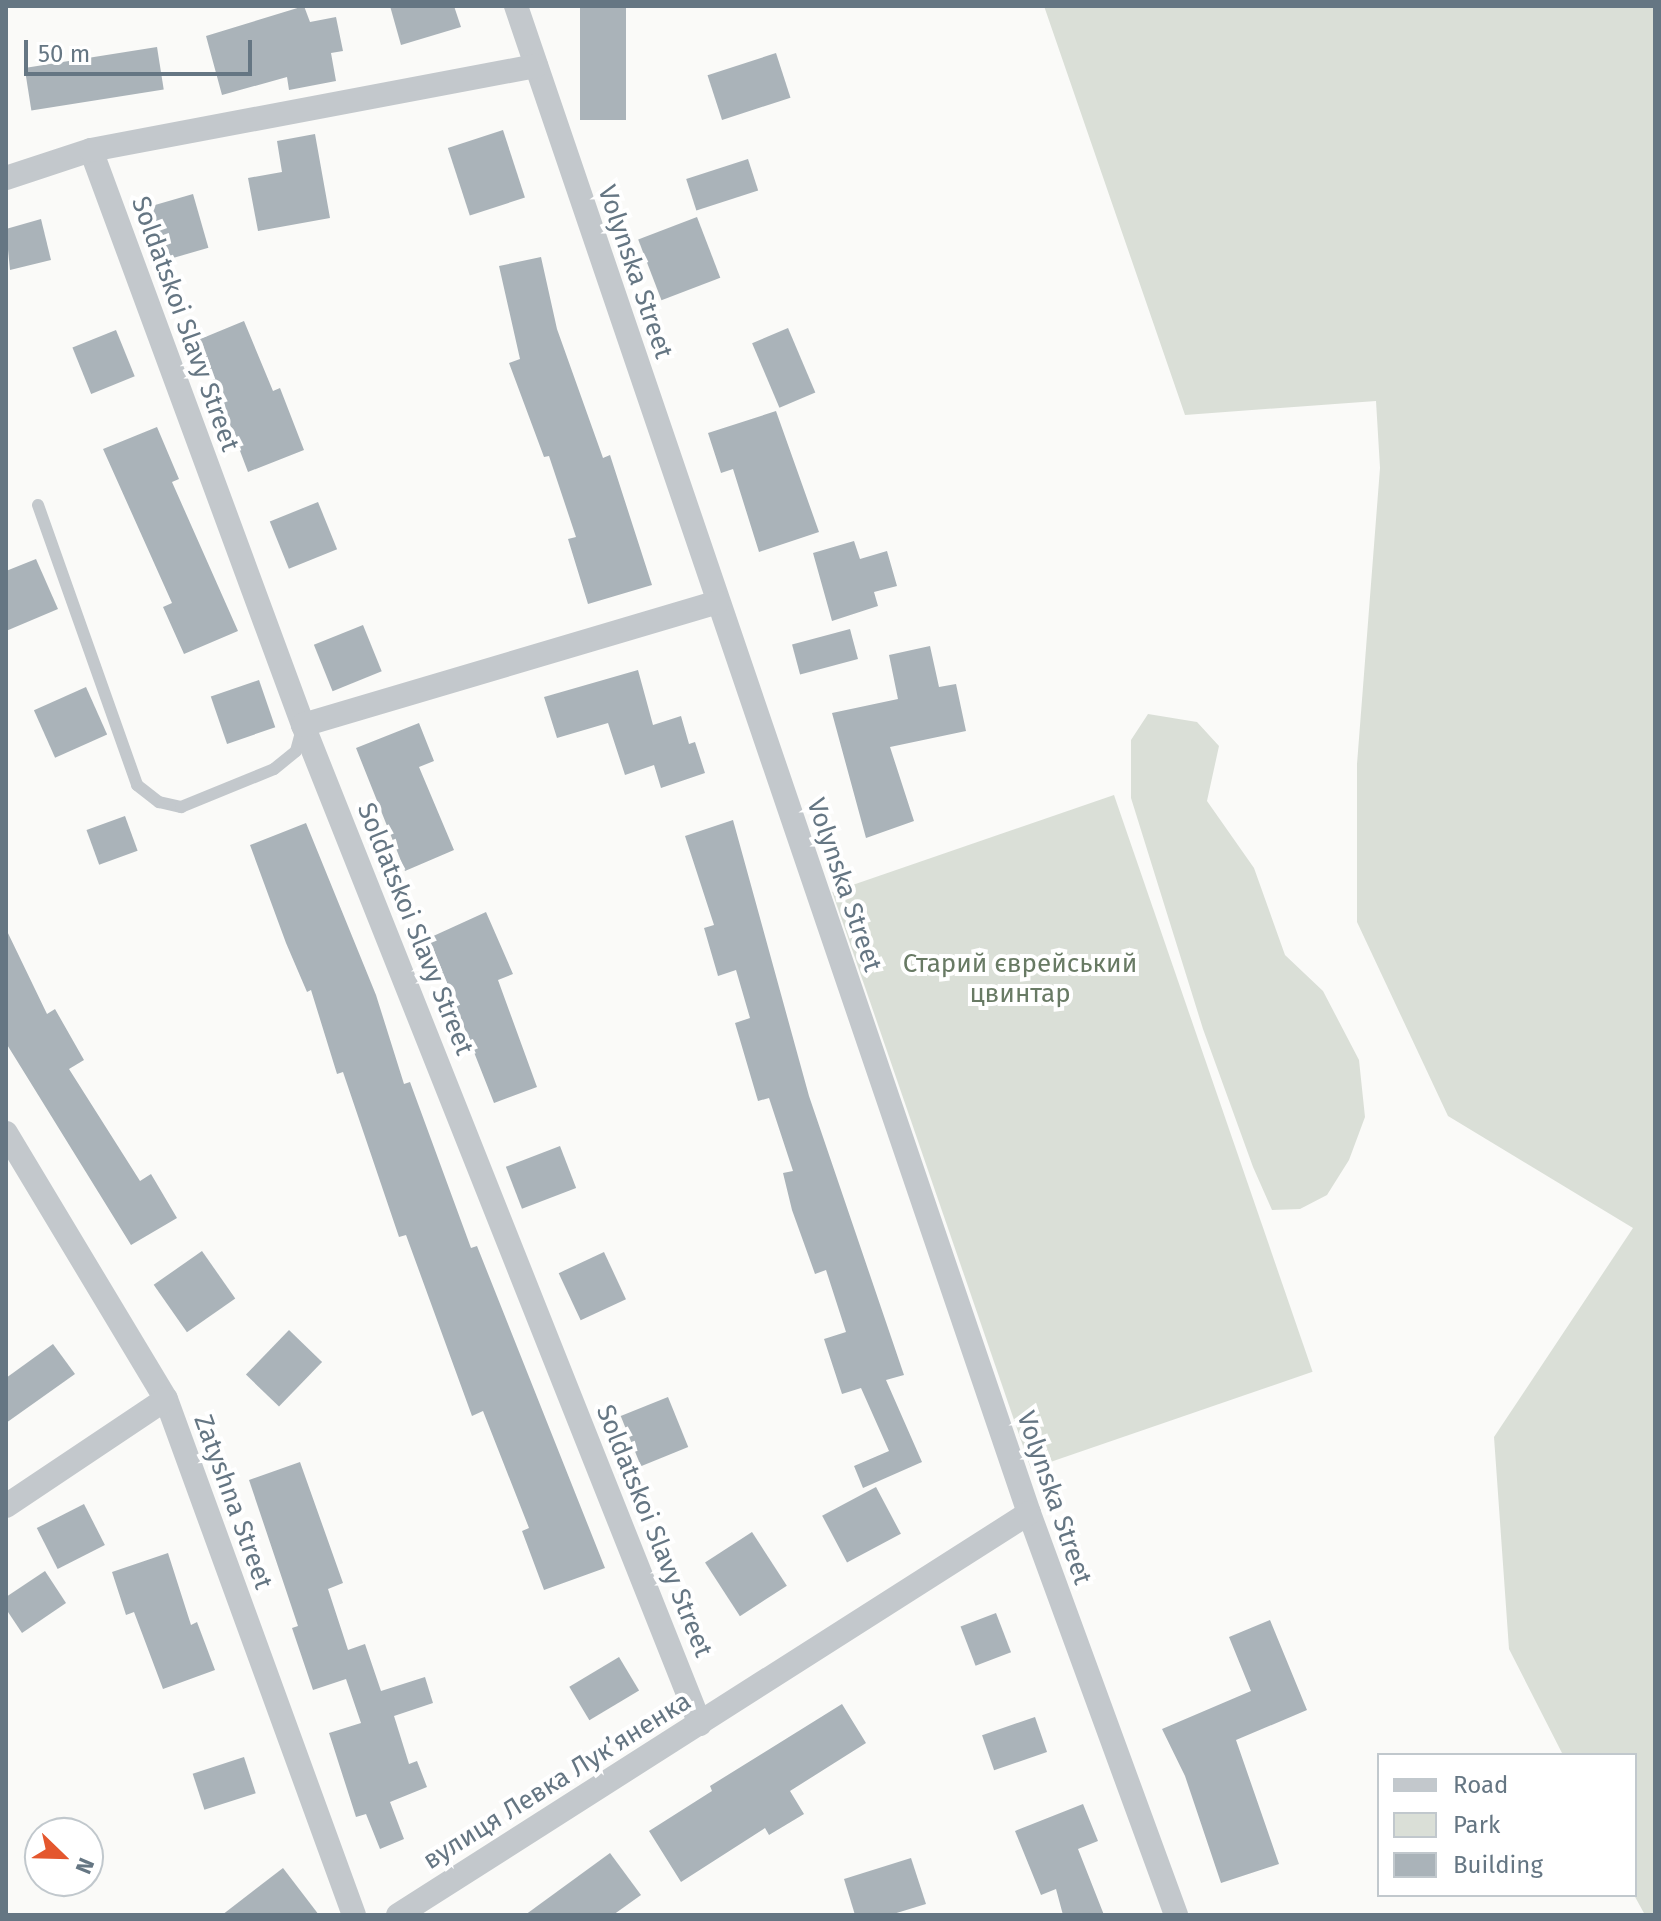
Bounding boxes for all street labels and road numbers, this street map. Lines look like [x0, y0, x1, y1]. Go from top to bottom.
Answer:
street label: Volynska Street [591, 181, 679, 363]
street label: Soldatskoi Slavy Street [124, 192, 246, 456]
street label: Volynska Street [800, 794, 888, 976]
street label: Soldatskoi Slavy Street [350, 798, 480, 1060]
street label: Soldatskoi Slavy Street [589, 1400, 719, 1662]
street label: Volynska Street [1010, 1407, 1098, 1589]
street label: Zatyshna Street [187, 1411, 279, 1593]
street label: вулиця Левка Лукʼяненка [417, 1686, 697, 1876]

